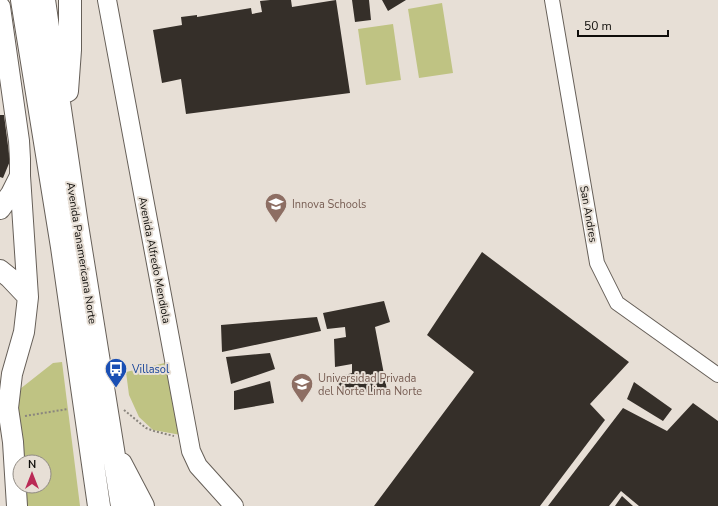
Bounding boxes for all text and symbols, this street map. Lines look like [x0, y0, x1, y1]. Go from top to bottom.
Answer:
scale bar [578, 12, 668, 38]
text: 50 m [584, 18, 612, 34]
street label: Avenida Panamericana Norte [63, 181, 100, 325]
street label: San Andres [576, 185, 601, 244]
school or university icon: Innova Schools [263, 191, 289, 224]
street label: Avenida Alfredo Mendiola [135, 196, 174, 325]
place label: Innova Schools [292, 197, 366, 212]
bus stop icon: Villasol [103, 356, 129, 389]
place label: Villasol [131, 362, 170, 377]
school or university icon: Universidad Privada del Norte Lima Norte [289, 371, 315, 404]
place label: Universidad Privada del Norte Lima Norte [318, 371, 422, 399]
north arrow [12, 454, 52, 494]
text: N [28, 457, 36, 472]

